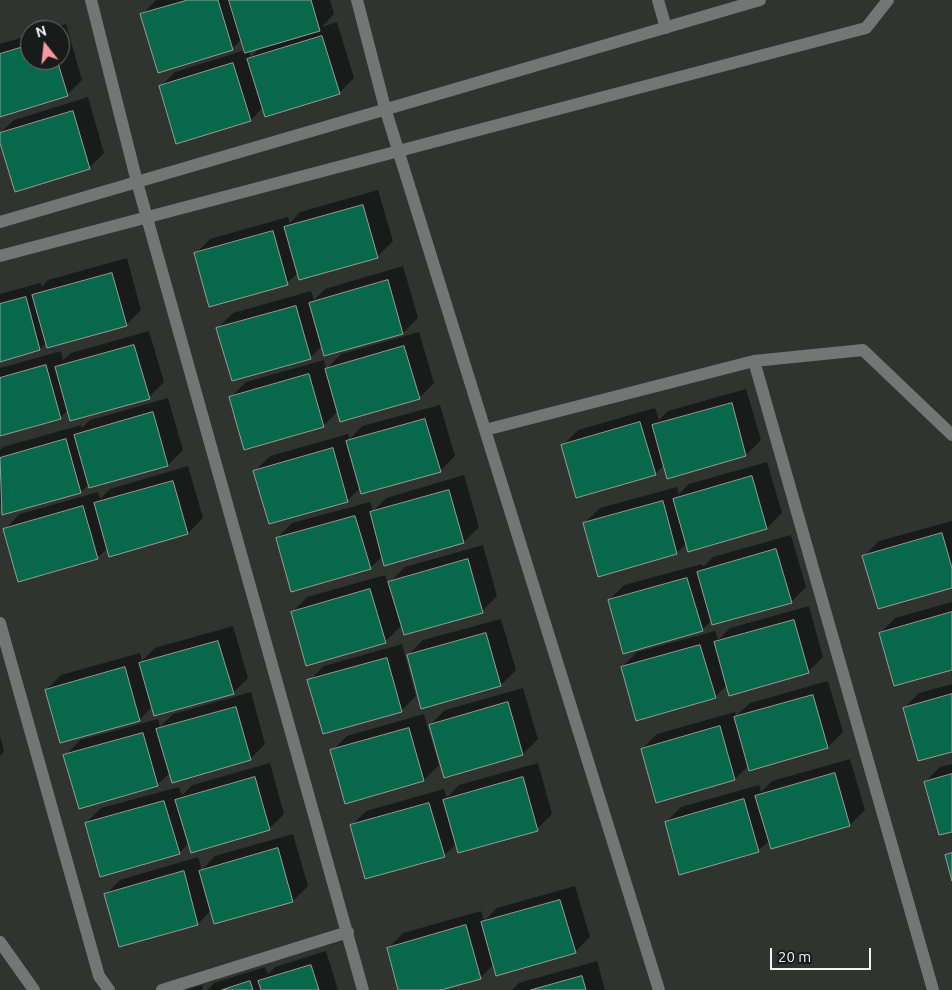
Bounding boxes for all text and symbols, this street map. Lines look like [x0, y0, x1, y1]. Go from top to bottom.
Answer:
north arrow [20, 20, 70, 70]
text: N [34, 22, 48, 41]
scale bar [772, 938, 873, 970]
text: 20 m [778, 948, 811, 965]

